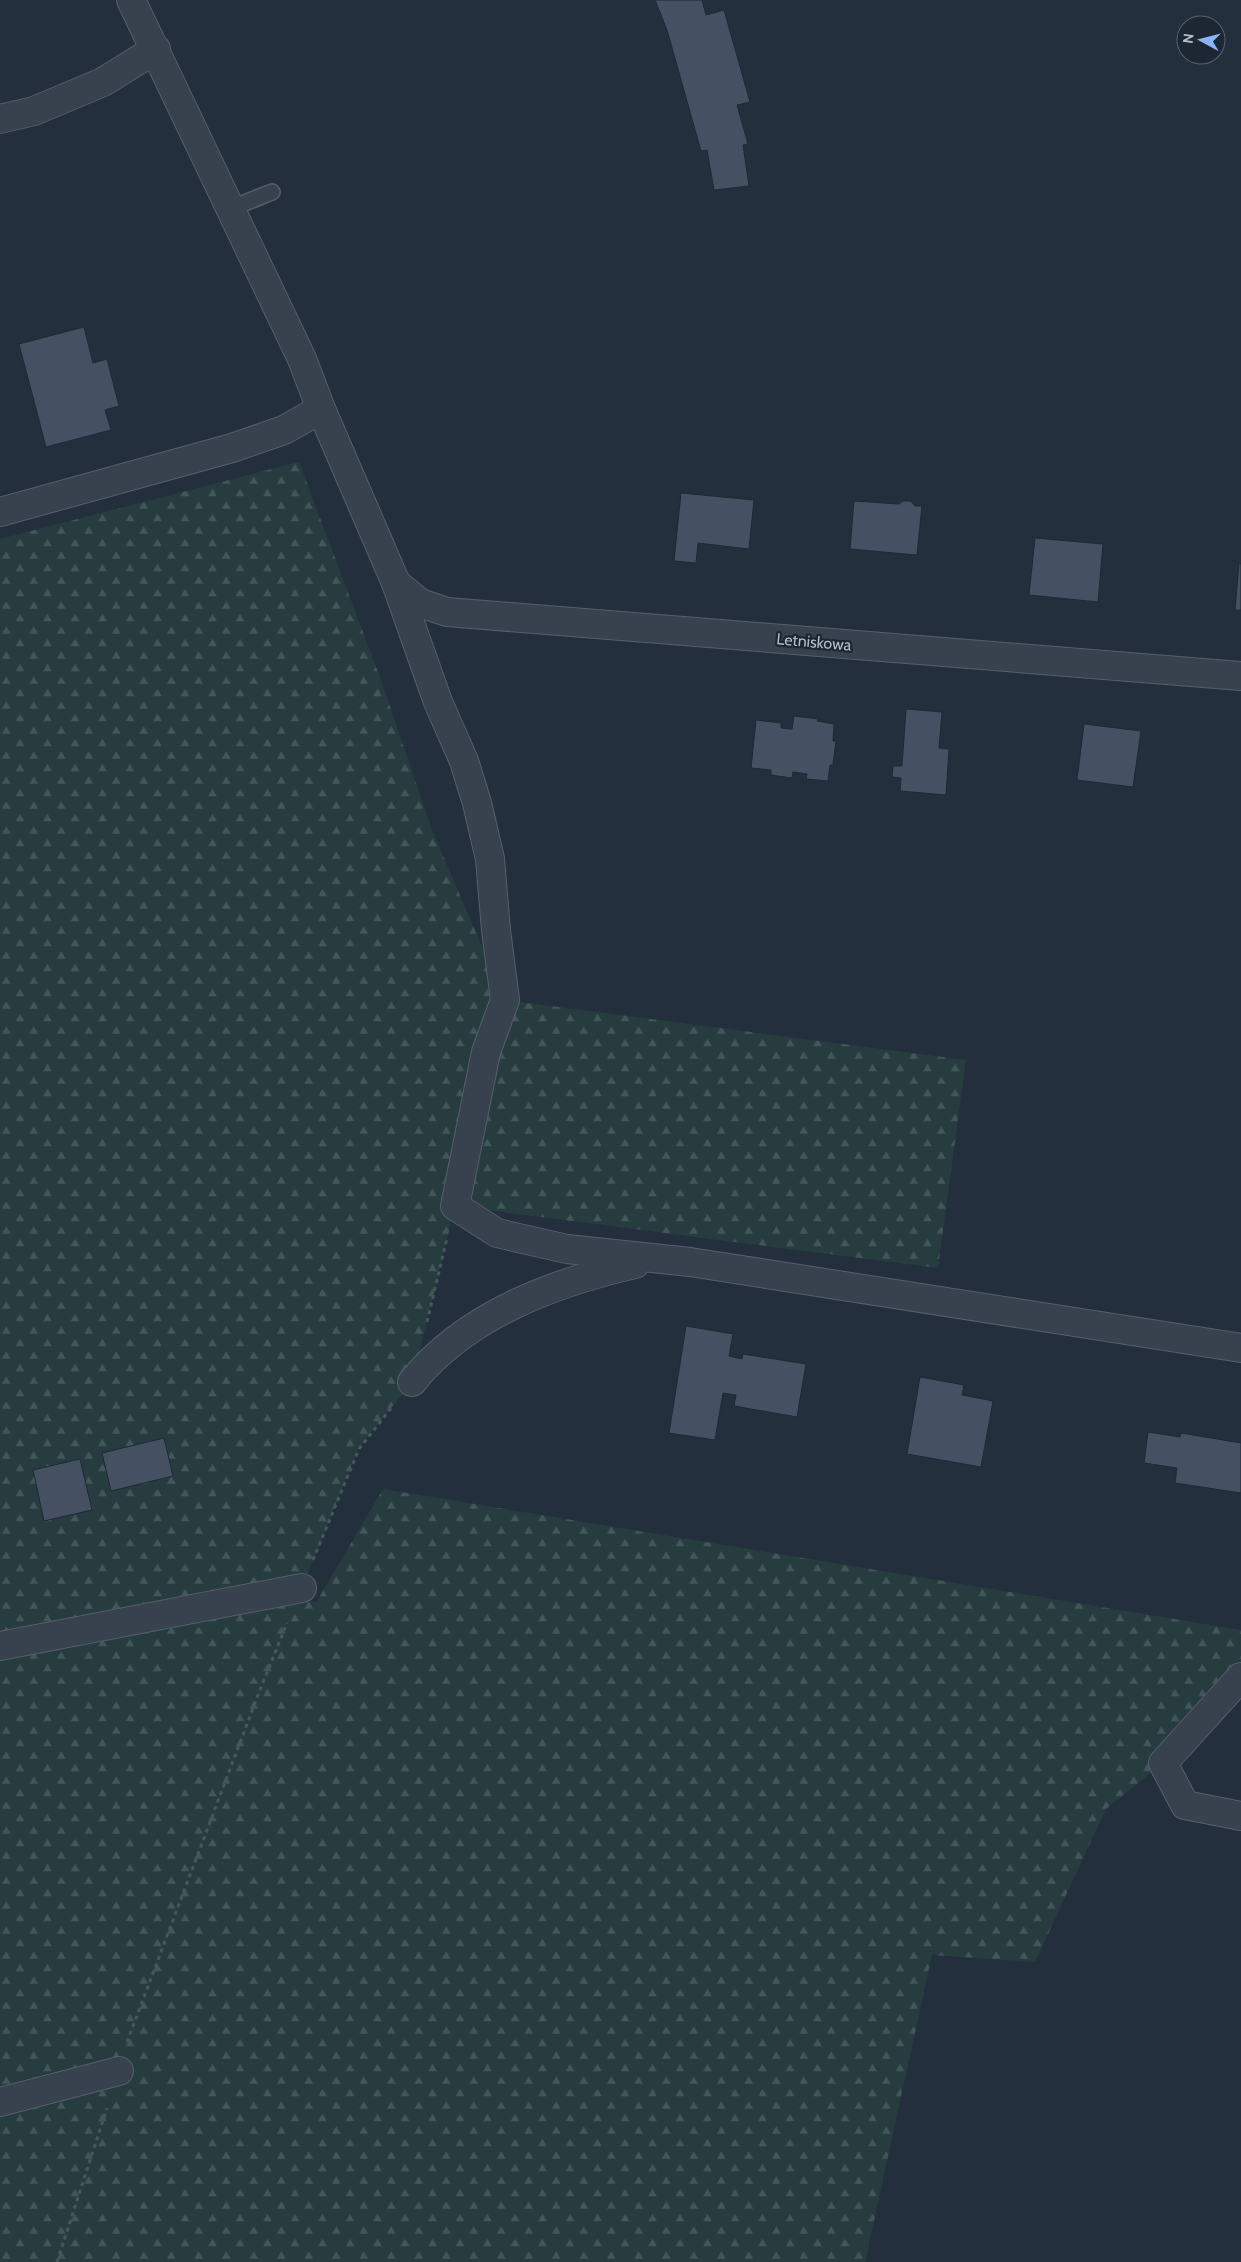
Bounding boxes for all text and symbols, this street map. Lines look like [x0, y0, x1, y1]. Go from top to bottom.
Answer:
north arrow [1176, 15, 1226, 65]
text: N [1179, 32, 1198, 44]
street label: Letniskowa [776, 629, 853, 655]

